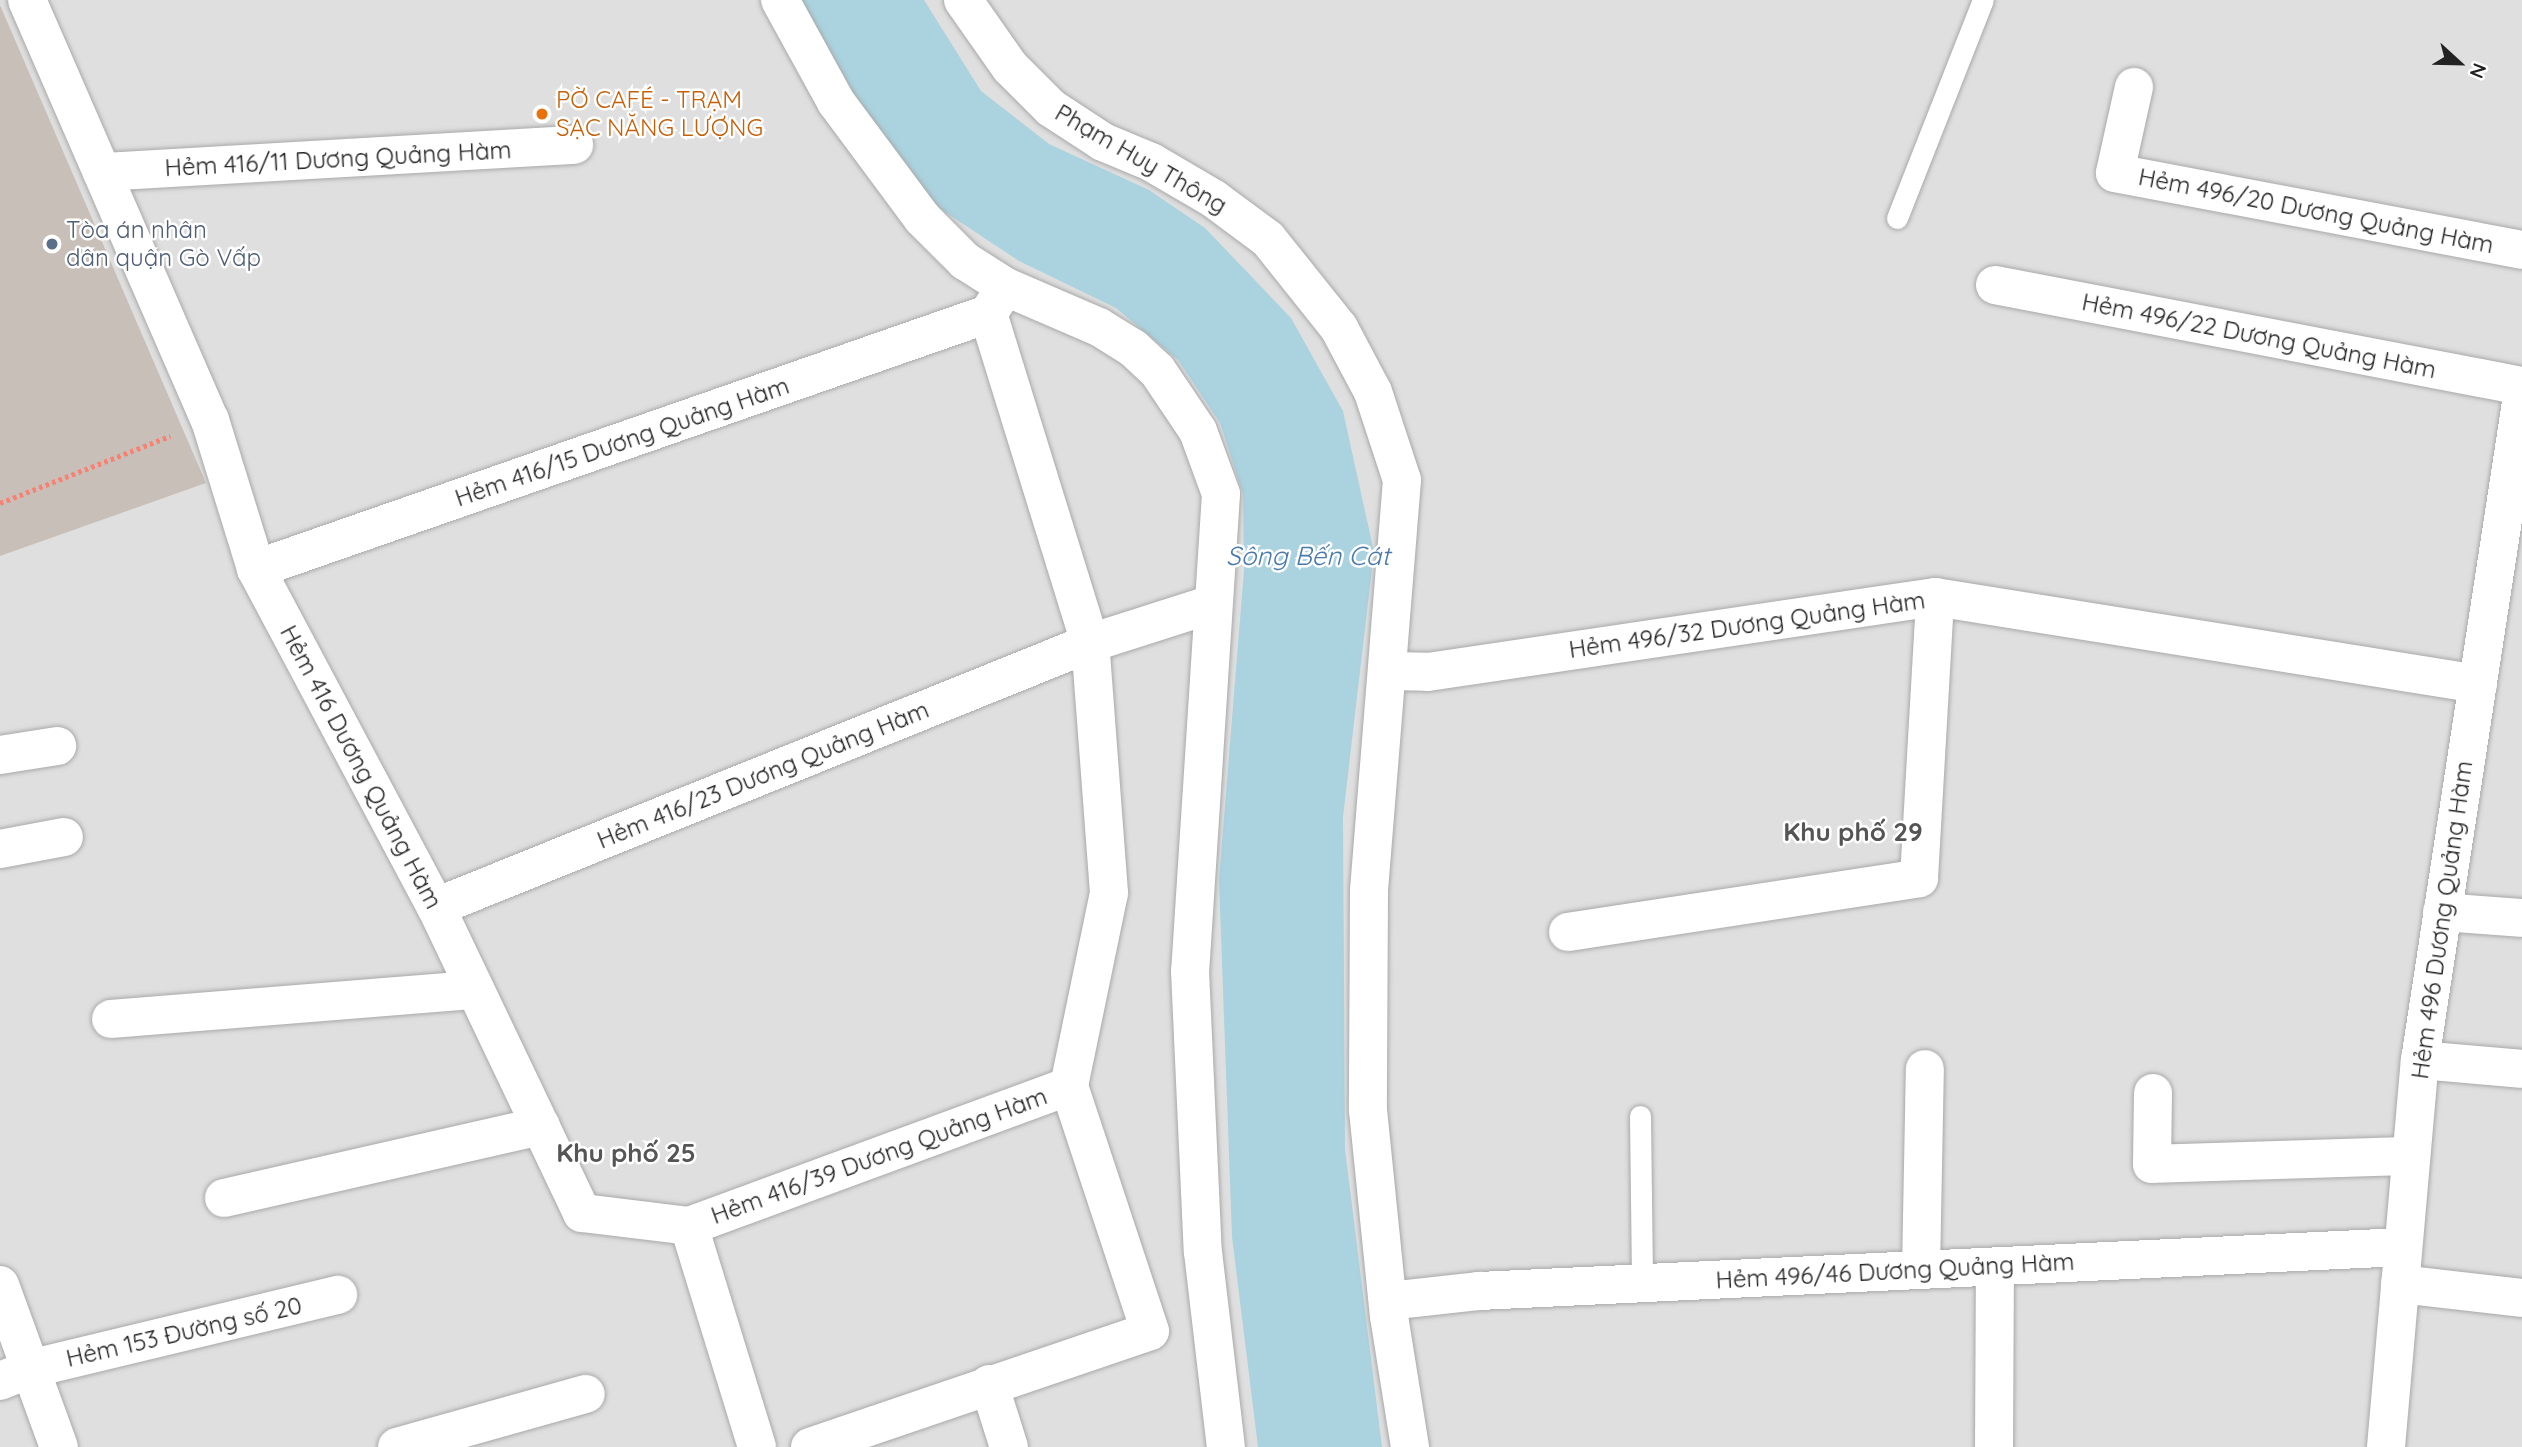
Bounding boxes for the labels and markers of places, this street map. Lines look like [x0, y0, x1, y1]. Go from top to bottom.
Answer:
place label: PỜ CAFÉ - TRẠM SẠC NĂNG LƯỢNG [556, 86, 763, 142]
marker: PỜ CAFÉ - TRẠM SẠC NĂNG LƯỢNG [534, 106, 550, 122]
place label: Tòa án nhân dân quận Gò Vấp [66, 216, 261, 272]
marker: Tòa án nhân dân quận Gò Vấp [44, 236, 60, 252]

